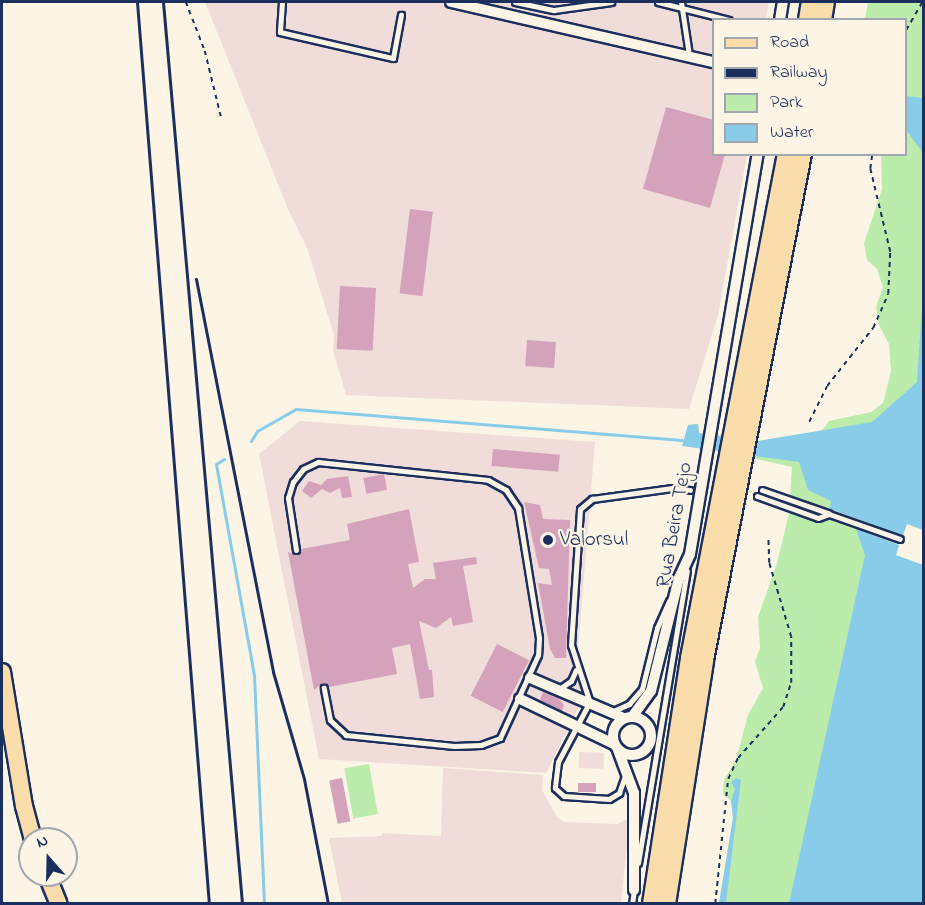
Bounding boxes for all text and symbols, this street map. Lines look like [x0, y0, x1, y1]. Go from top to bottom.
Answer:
legend [712, 18, 907, 156]
text: Road [770, 30, 809, 56]
text: Railway [770, 60, 827, 86]
text: Park [770, 90, 803, 116]
text: Water [770, 120, 813, 146]
street label: Rua Beira Tejo [652, 460, 698, 590]
place label: Valorsul [560, 527, 628, 553]
marker: Valorsul [541, 533, 555, 547]
north arrow [18, 827, 78, 887]
text: N [33, 829, 52, 855]

